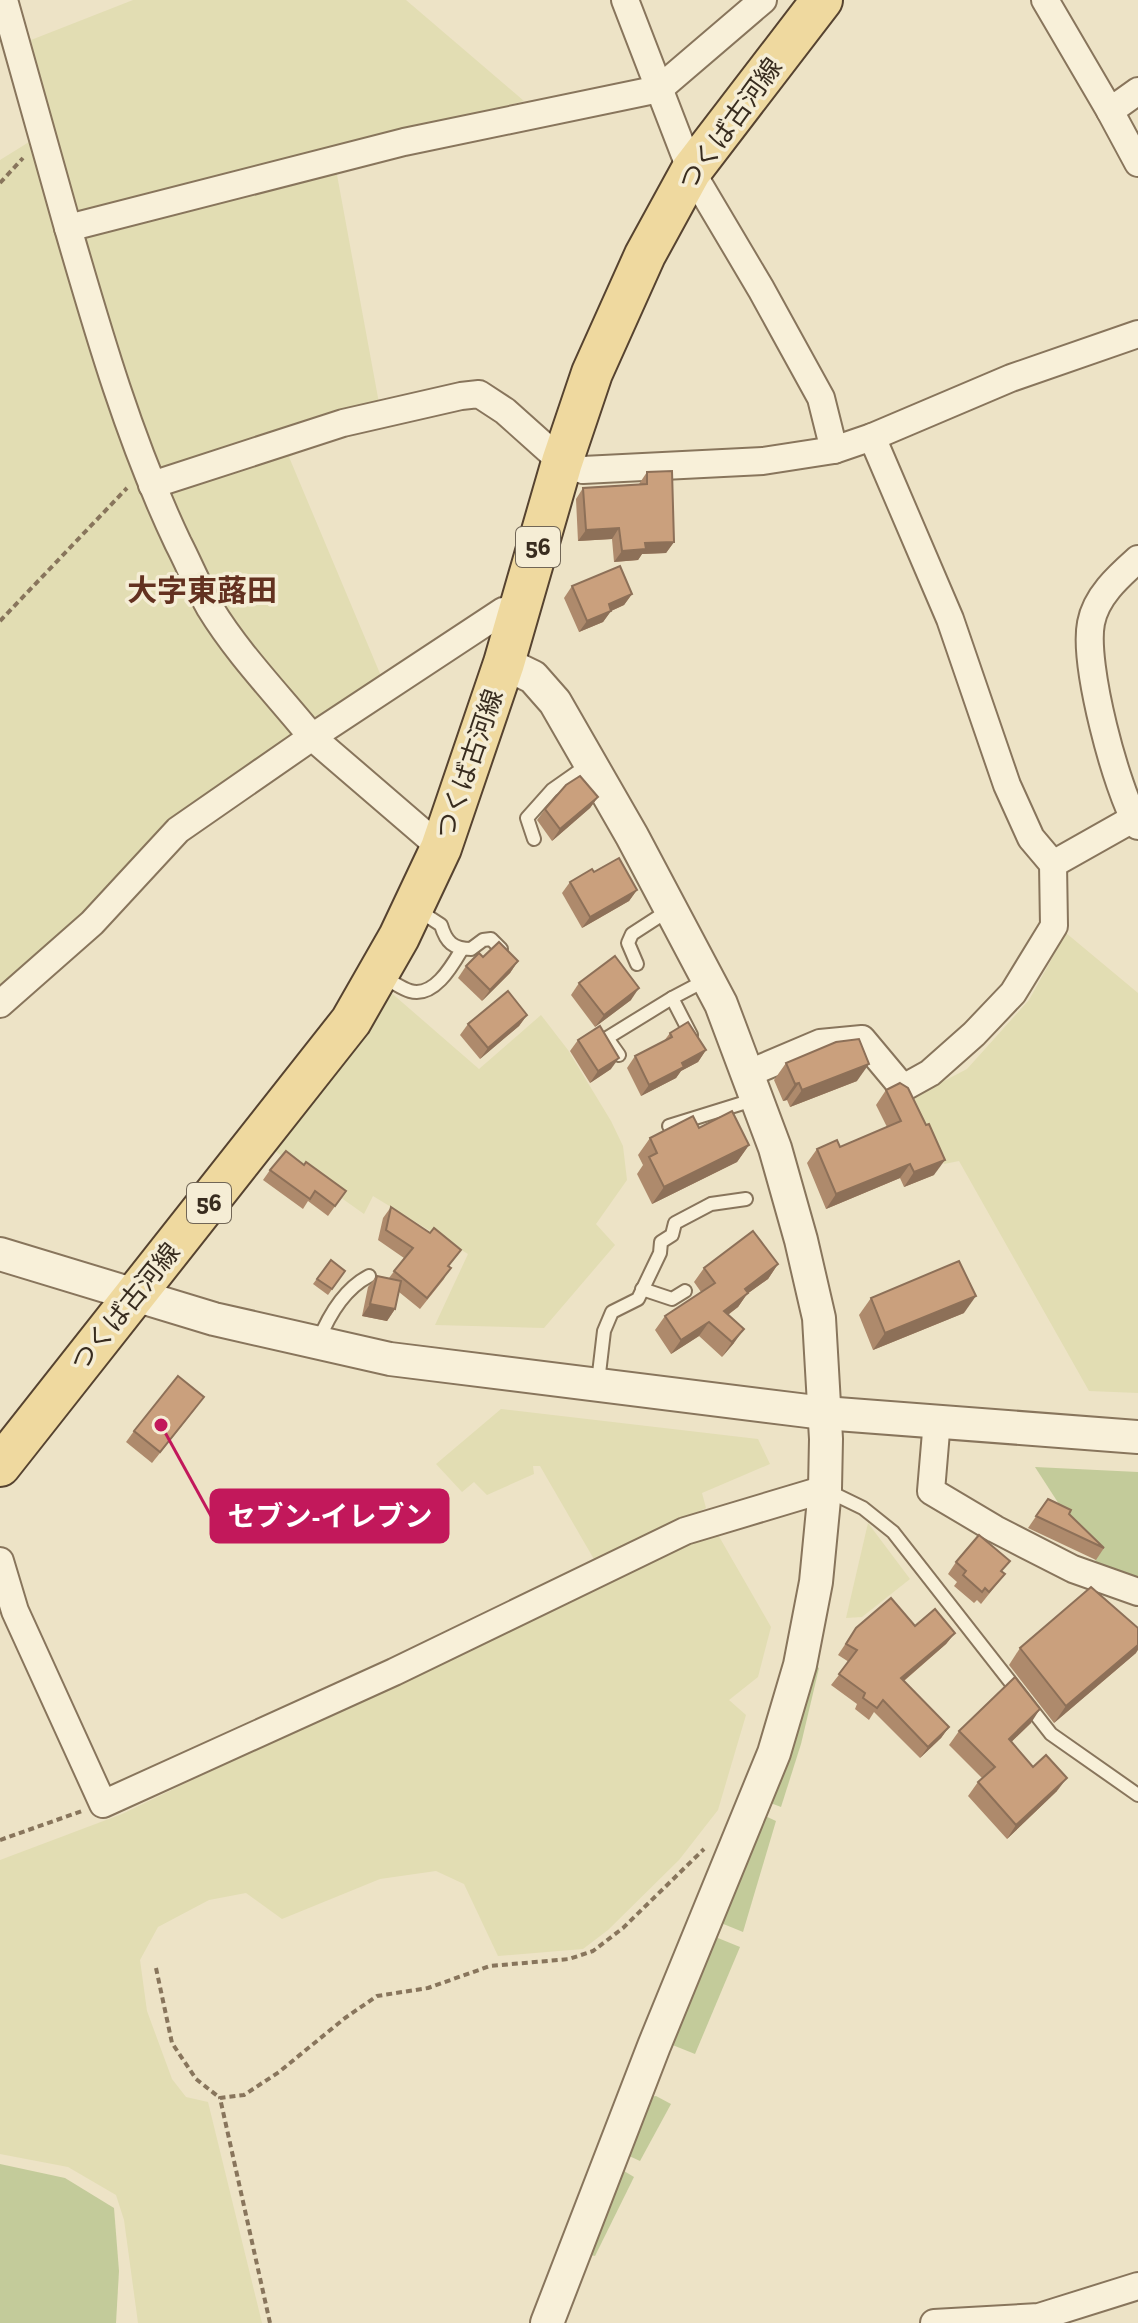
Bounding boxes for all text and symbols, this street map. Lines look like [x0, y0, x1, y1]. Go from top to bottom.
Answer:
street label: つくば古河線 [671, 51, 789, 197]
road number: 56 [516, 527, 560, 567]
district label: 大字東蕗田 [127, 573, 277, 609]
street label: つくば古河線 [428, 685, 510, 843]
road number: 56 [187, 1183, 231, 1223]
street label: つくば古河線 [63, 1236, 187, 1378]
callout: セブン-イレブン [211, 1490, 448, 1542]
text: セブン-イレブン [228, 1500, 433, 1533]

